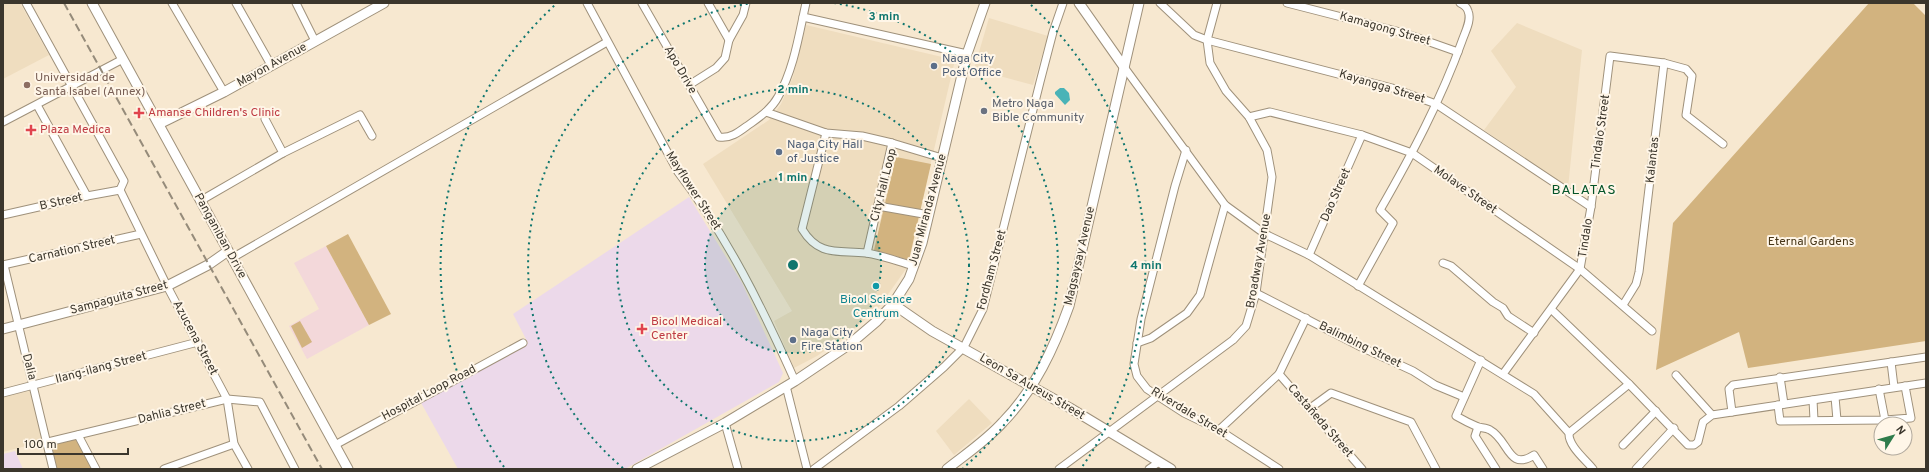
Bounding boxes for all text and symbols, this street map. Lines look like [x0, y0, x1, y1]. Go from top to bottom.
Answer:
street label: Kamagong Street [1338, 8, 1432, 50]
text: 3 min [868, 9, 900, 25]
street label: Mayon Avenue [234, 39, 310, 91]
street label: Apo Drive [660, 43, 700, 97]
place label: Naga City Post Office [942, 51, 1002, 81]
marker: Naga City Post Office [929, 61, 939, 71]
street label: Kayangga Street [1337, 66, 1427, 108]
place label: Universidad de Santa Isabel (Annex) [35, 70, 145, 100]
marker: Universidad de Santa Isabel (Annex) [22, 80, 32, 90]
text: 2 min [777, 82, 809, 98]
street label: Tindalo Street [1588, 93, 1614, 171]
place label: Metro Naga Bible Community [992, 96, 1084, 126]
place label: Amanse Children's Clinic [148, 105, 280, 121]
marker: Metro Naga Bible Community [979, 106, 989, 116]
marker: Amanse Children's Clinic [133, 107, 145, 119]
place label: Plaza Medica [40, 122, 111, 138]
marker: Plaza Medica [25, 124, 37, 136]
street label: Kalantas [1643, 136, 1663, 184]
place label: Naga City Hall of Justice [787, 137, 863, 167]
marker: Naga City Hall of Justice [774, 147, 784, 157]
street label: City Hall Loop [867, 147, 901, 223]
street label: Mayflower Street [661, 148, 725, 234]
street label: Juan Miranda Avenue [905, 152, 951, 268]
street label: Molave Street [1430, 162, 1500, 218]
street label: Dao Street [1317, 166, 1355, 224]
text: 1 min [779, 170, 807, 186]
district label: BALATAS [1551, 182, 1617, 199]
street label: B Street [38, 189, 84, 215]
street label: Panganiban Drive [190, 190, 250, 282]
street label: Magsaysay Avenue [1061, 205, 1099, 307]
street label: Broadway Avenue [1243, 212, 1275, 310]
street label: Tindalo [1575, 217, 1597, 259]
street label: Fordham Street [974, 228, 1010, 312]
street label: Carnation Street [27, 232, 117, 268]
park label: Eternal Gardens [1768, 234, 1854, 250]
centre of rings [786, 258, 800, 272]
text: 4 min [1130, 258, 1162, 274]
street label: Sampaguita Street [68, 277, 170, 319]
marker: Bicol Science Centrum [871, 281, 881, 291]
place label: Bicol Science Centrum [840, 292, 912, 322]
street label: Azucena Street [169, 298, 221, 378]
place label: Bicol Medical Center [651, 314, 722, 344]
street label: Balimbing Street [1316, 318, 1404, 372]
marker: Bicol Medical Center [636, 323, 648, 335]
place label: Naga City Fire Station [801, 325, 863, 355]
marker: Naga City Fire Station [788, 335, 798, 345]
street label: Ilang-ilang Street [54, 348, 148, 388]
street label: Leon Sa Aureus Street [976, 350, 1088, 424]
street label: Dalia [18, 352, 40, 382]
street label: Hospital Loop Road [379, 361, 479, 425]
street label: Castañeda Street [1284, 381, 1356, 461]
street label: Riverdale Street [1148, 384, 1230, 442]
street label: Dahlia Street [136, 396, 208, 428]
north arrow [1873, 416, 1913, 456]
text: N [1892, 423, 1908, 438]
scale bar [18, 430, 128, 456]
text: 100 m [24, 437, 57, 453]

